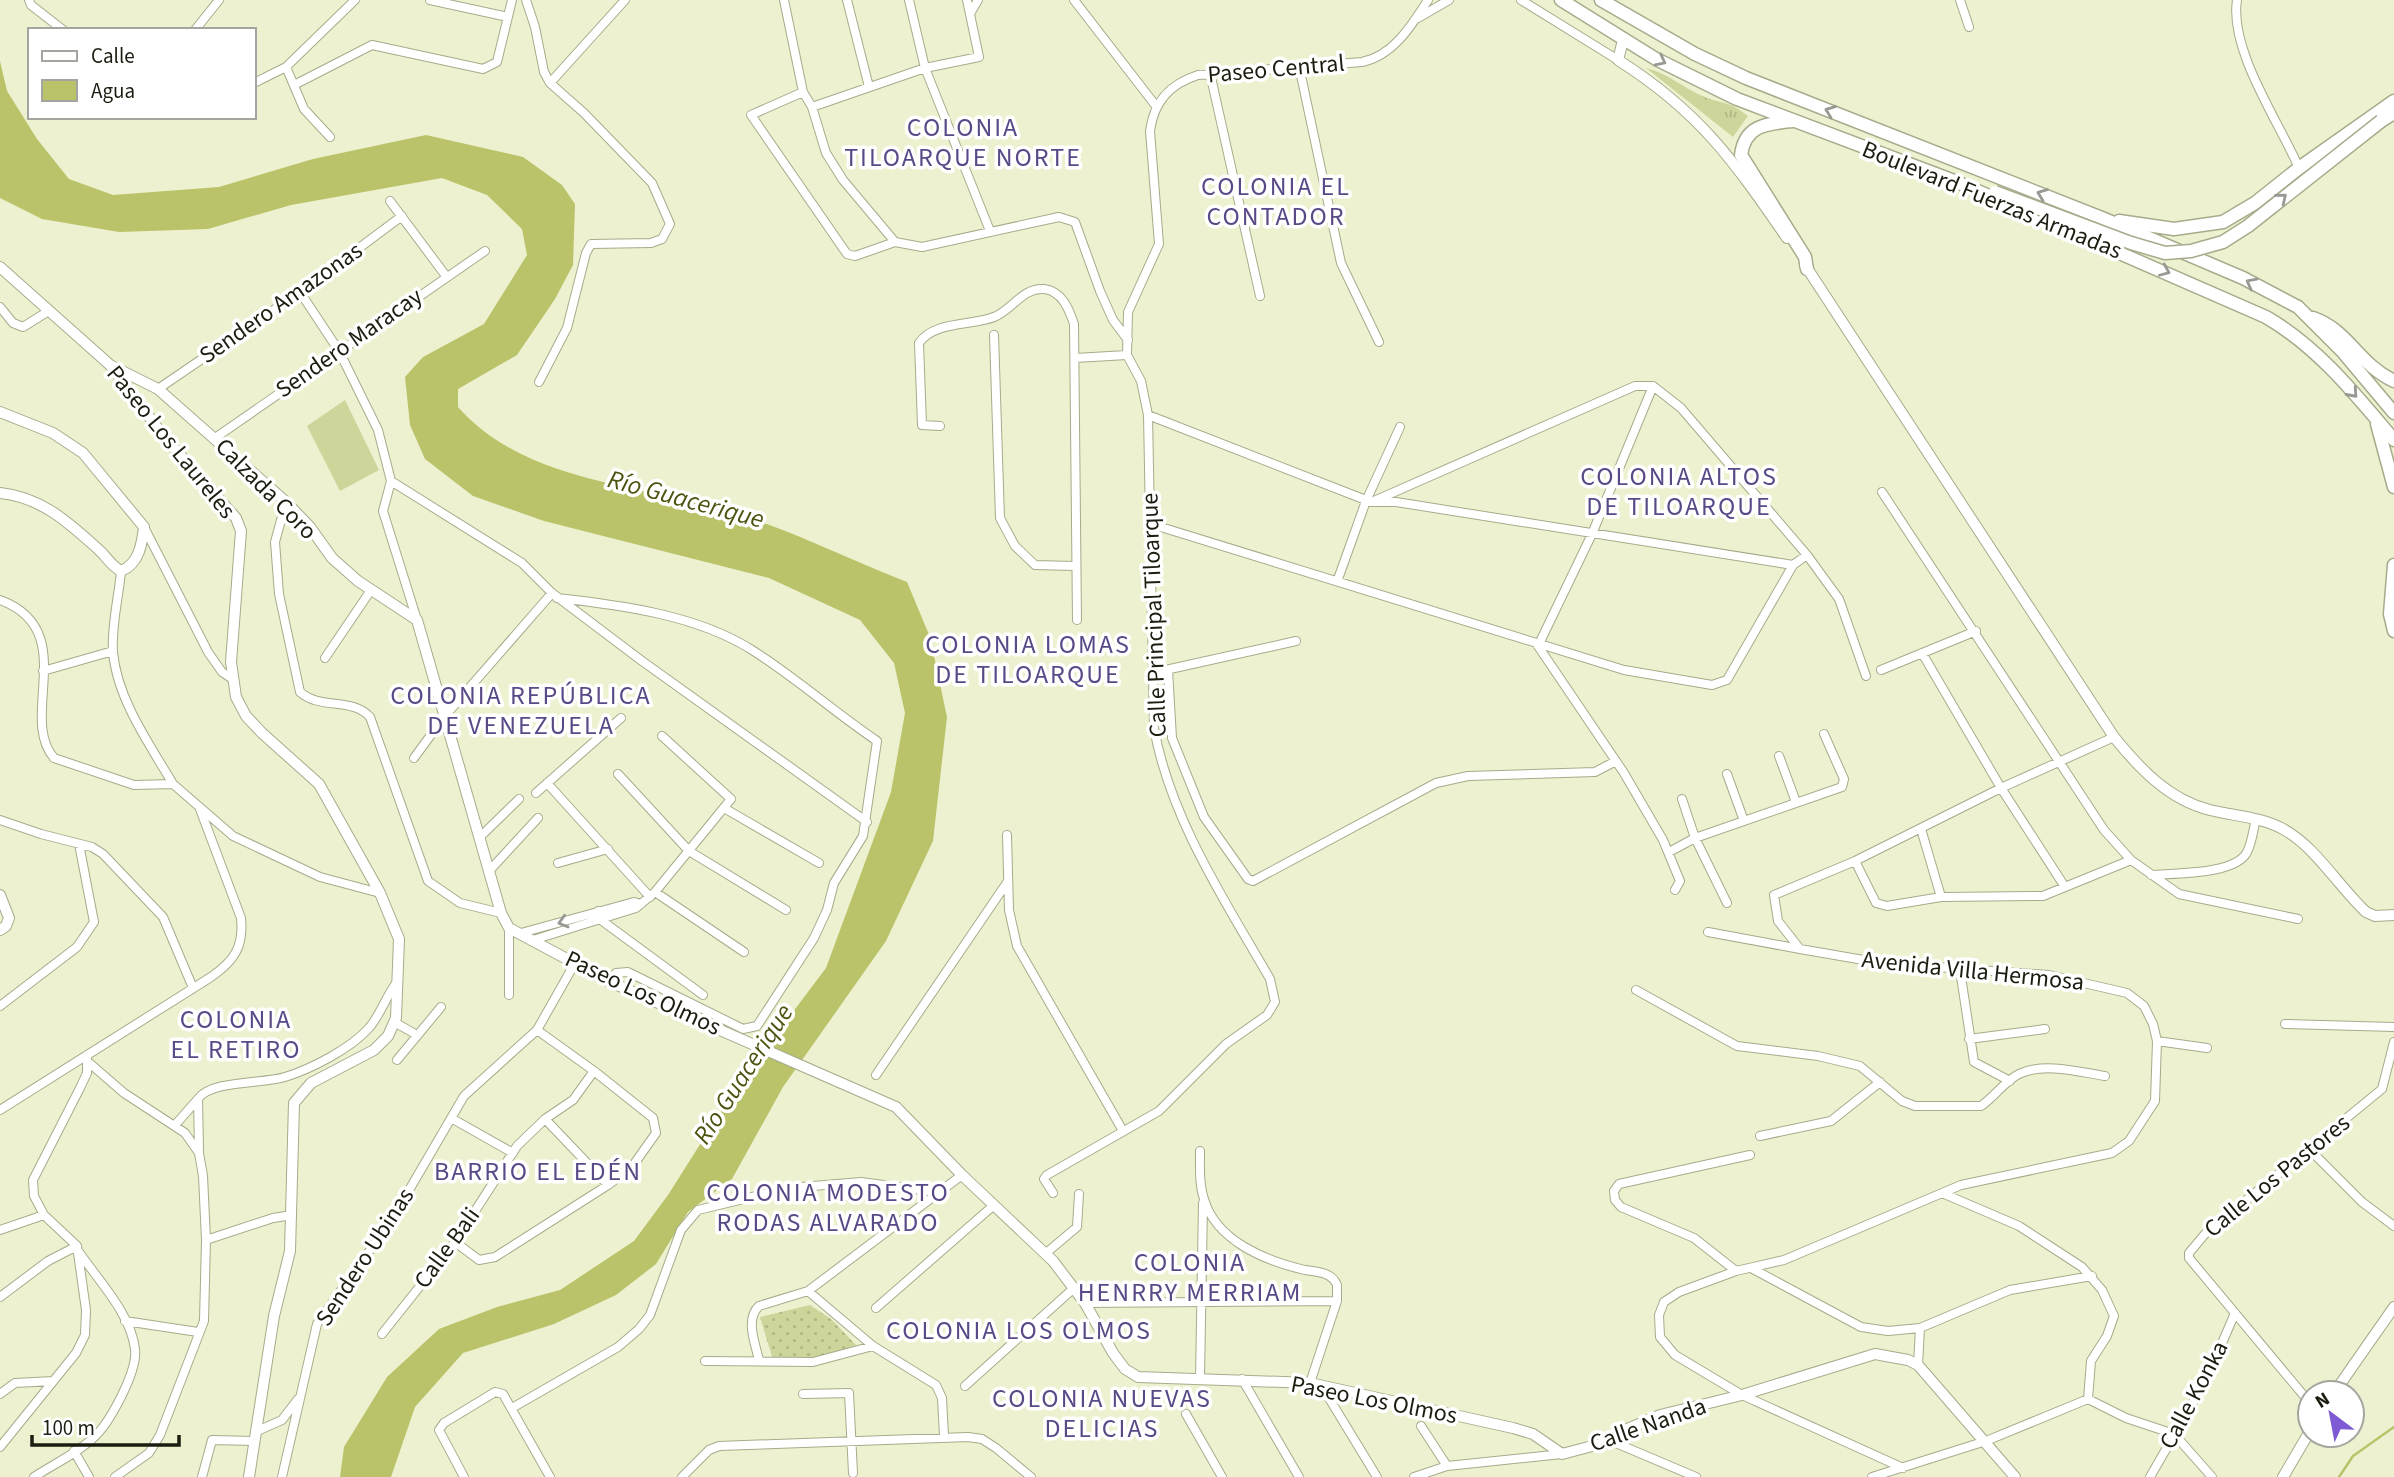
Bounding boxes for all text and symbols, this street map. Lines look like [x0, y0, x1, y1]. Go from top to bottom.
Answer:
legend [28, 28, 256, 119]
text: Calle [91, 41, 135, 71]
street label: Paseo Central [1206, 46, 1346, 92]
one-way arrow [1654, 53, 1666, 67]
text: Agua [91, 76, 135, 106]
one-way arrow [1824, 106, 1836, 120]
district label: COLONIA TILOARQUE NORTE [844, 109, 1082, 176]
street label: Boulevard Fuerzas Armadas [1857, 132, 2127, 268]
district label: COLONIA EL CONTADOR [1201, 168, 1351, 235]
one-way arrow [2036, 189, 2048, 203]
one-way arrow [2274, 194, 2287, 206]
street label: Sendero Amazonas [192, 234, 370, 372]
one-way arrow [2158, 263, 2170, 277]
one-way arrow [2246, 277, 2258, 291]
street label: Sendero Maracay [268, 279, 430, 407]
street label: Paseo Los Laureles [98, 358, 244, 526]
one-way arrow [2345, 385, 2357, 398]
street label: Calzada Coro [207, 430, 325, 548]
district label: COLONIA ALTOS DE TILOARQUE [1580, 458, 1778, 525]
water label: Río Guacerique [604, 460, 768, 538]
street label: Calle Principal Tiloarque [1132, 492, 1176, 738]
district label: COLONIA LOMAS DE TILOARQUE [925, 626, 1131, 693]
district label: COLONIA REPÚBLICA DE VENEZUELA [390, 677, 652, 744]
one-way arrow [557, 913, 569, 928]
street label: Paseo Los Olmos [559, 942, 727, 1044]
street label: Avenida Villa Hermosa [1860, 942, 2086, 1000]
water label: Río Guacerique [684, 997, 802, 1151]
district label: COLONIA EL RETIRO [171, 1001, 301, 1068]
street label: Calle Los Pastores [2196, 1106, 2358, 1246]
district label: BARRIO EL EDÉN [434, 1153, 642, 1190]
district label: COLONIA MODESTO RODAS ALVARADO [706, 1174, 950, 1241]
street label: Sendero Ubinas [307, 1181, 423, 1333]
street label: Calle Bali [406, 1200, 488, 1296]
district label: COLONIA HENRRY MERRIAM [1078, 1244, 1302, 1311]
district label: COLONIA LOS OLMOS [886, 1312, 1152, 1349]
street label: Calle Konka [2151, 1335, 2237, 1455]
street label: Paseo Los Olmos [1288, 1367, 1460, 1433]
north arrow [2296, 1379, 2366, 1449]
district label: COLONIA NUEVAS DELICIAS [992, 1380, 1212, 1447]
text: N [2310, 1386, 2335, 1416]
street label: Calle Nanda [1585, 1389, 1711, 1461]
scale bar [32, 1404, 178, 1448]
text: 100 m [42, 1413, 95, 1443]

